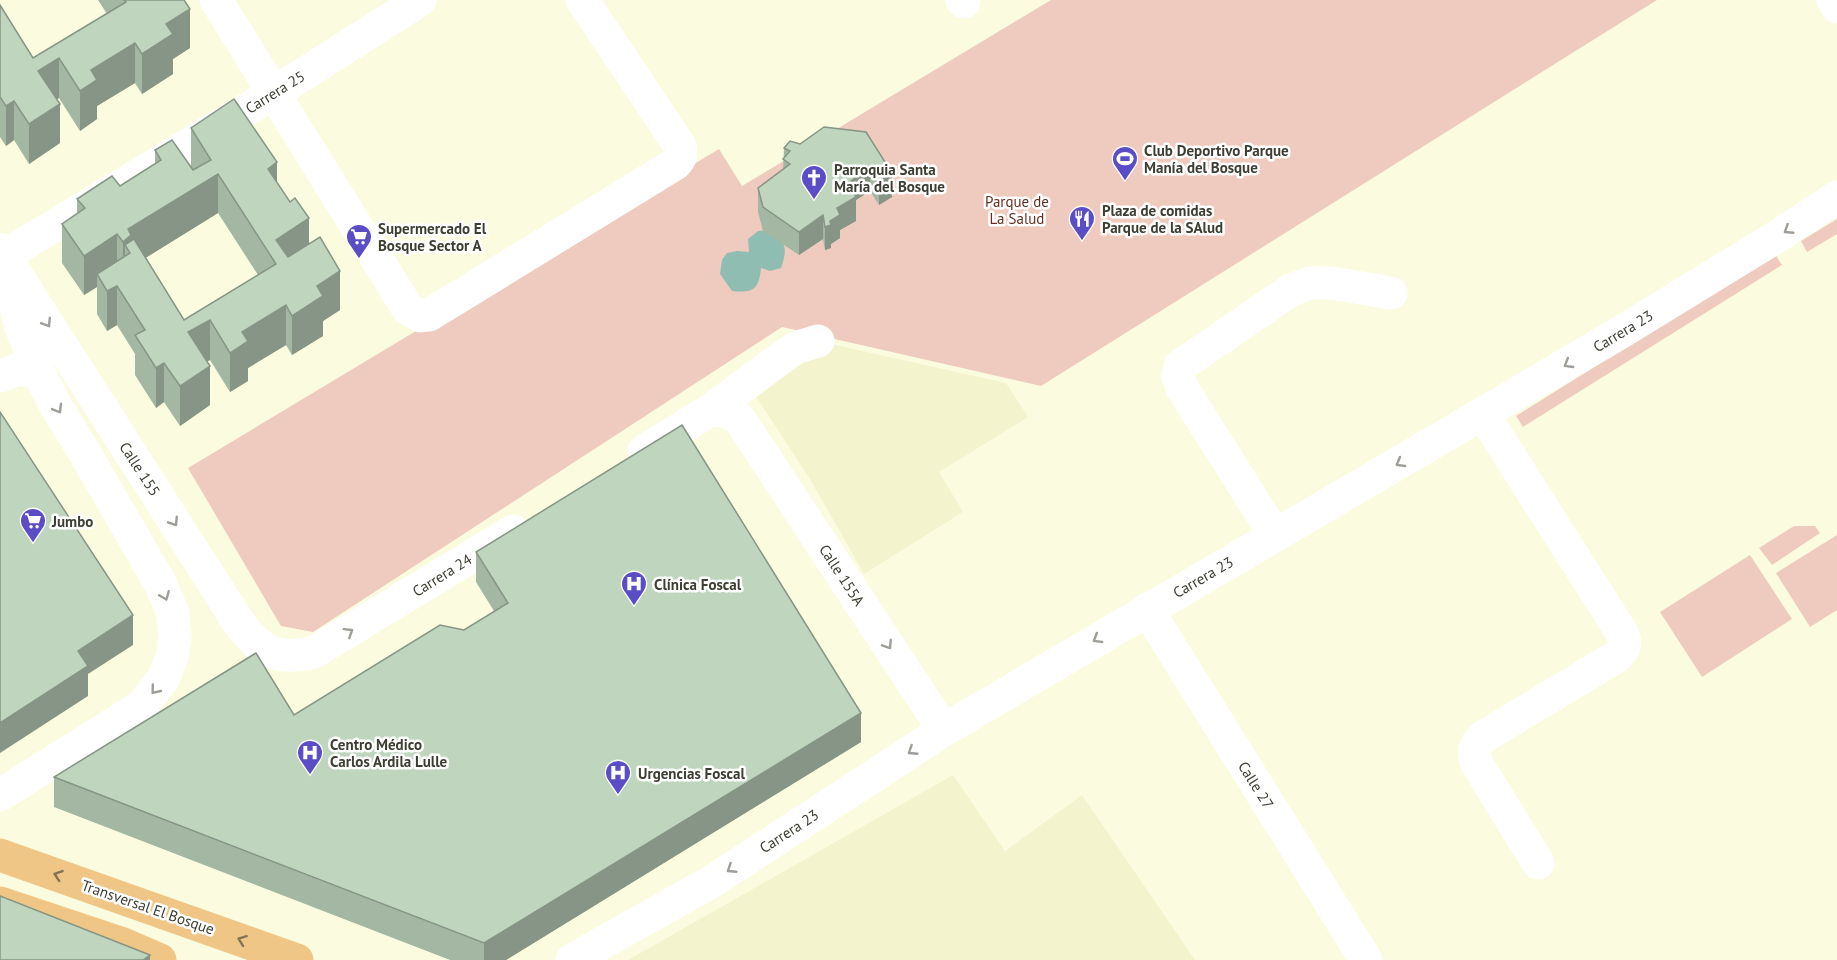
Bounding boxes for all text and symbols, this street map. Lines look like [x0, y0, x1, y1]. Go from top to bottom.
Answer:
street label: Carrera 25 [242, 66, 308, 118]
place label: Club Deportivo Parque Manía del Bosque [1144, 141, 1289, 177]
sports icon: Club Deportivo Parque Manía del Bosque [1110, 144, 1140, 182]
place label: Parroquia Santa María del Bosque [834, 160, 945, 196]
church icon: Parroquia Santa María del Bosque [799, 163, 829, 201]
park label: Parque de La Salud [985, 192, 1049, 228]
place label: Plaza de comidas Parque de la SAlud [1102, 201, 1223, 237]
restaurant icon: Plaza de comidas Parque de la SAlud [1067, 204, 1097, 242]
place label: Supermercado El Bosque Sector A [378, 219, 487, 255]
supermarket icon: Supermercado El Bosque Sector A [344, 222, 374, 260]
one-way arrow [1784, 222, 1794, 234]
street label: Carrera 23 [1590, 306, 1656, 356]
one-way arrow [40, 316, 51, 327]
one-way arrow [1564, 357, 1574, 368]
one-way arrow [51, 403, 62, 413]
street label: Calle 155 [116, 438, 164, 500]
one-way arrow [1396, 455, 1406, 467]
supermarket icon: Jumbo [18, 506, 48, 544]
place label: Jumbo [51, 512, 93, 531]
one-way arrow [167, 516, 178, 527]
street label: Calle 155A [815, 541, 869, 609]
street label: Carrera 24 [409, 549, 475, 601]
street label: Carrera 23 [1169, 552, 1237, 602]
hospital icon: Clínica Foscal [619, 569, 649, 607]
place label: Clínica Foscal [654, 575, 742, 594]
one-way arrow [158, 590, 170, 601]
one-way arrow [343, 627, 353, 639]
one-way arrow [1093, 632, 1103, 644]
one-way arrow [880, 638, 891, 649]
one-way arrow [151, 683, 162, 694]
place label: Centro Médico Carlos Ardila Lulle [330, 735, 448, 771]
hospital icon: Centro Médico Carlos Ardila Lulle [295, 738, 325, 776]
one-way arrow [908, 744, 919, 755]
hospital icon: Urgencias Foscal [603, 758, 633, 796]
street label: Calle 27 [1234, 758, 1278, 812]
place label: Urgencias Foscal [638, 764, 746, 783]
street label: Carrera 23 [756, 805, 822, 857]
one-way arrow [727, 862, 738, 873]
one-way arrow [53, 870, 64, 883]
street label: Transversal El Bosque [79, 875, 217, 939]
one-way arrow [237, 935, 248, 948]

